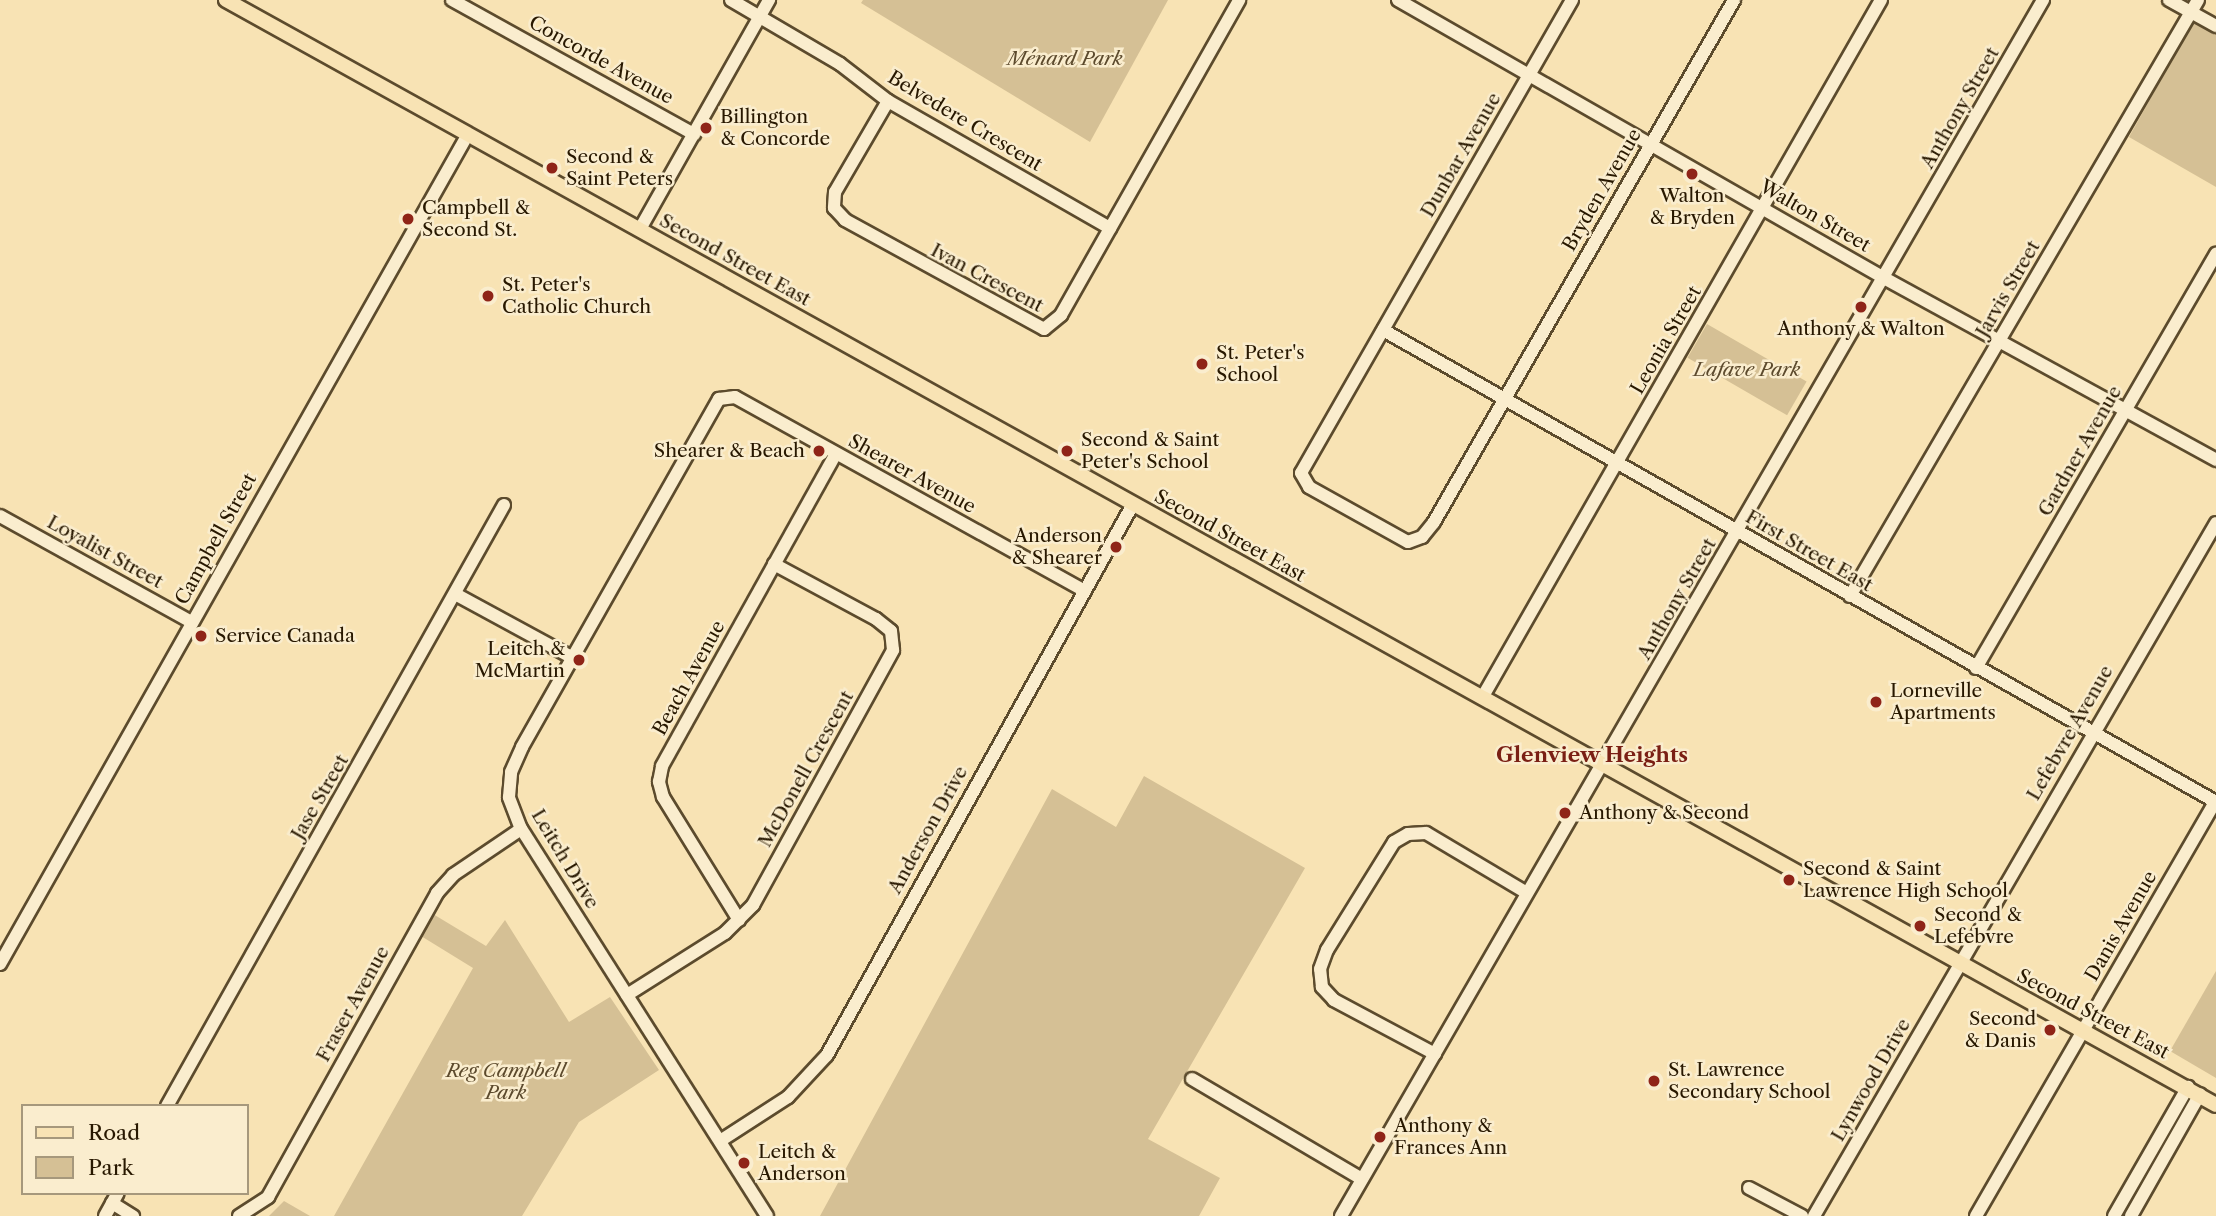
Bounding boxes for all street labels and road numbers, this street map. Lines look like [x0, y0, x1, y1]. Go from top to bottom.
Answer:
street label: Concorde Avenue [524, 11, 678, 109]
street label: Anthony Street [1916, 43, 2004, 173]
street label: Belvedere Crescent [884, 66, 1046, 176]
street label: Dunbar Avenue [1416, 88, 1506, 222]
street label: Bryden Avenue [1558, 125, 1646, 255]
street label: Walton Street [1756, 175, 1874, 257]
street label: Second Street East [656, 209, 814, 311]
street label: Jarvis Street [1971, 237, 2045, 341]
street label: Ivan Crescent [927, 239, 1047, 317]
street label: Leonia Street [1626, 282, 1706, 398]
street label: Gardner Avenue [2033, 381, 2127, 521]
street label: Shearer Avenue [844, 429, 980, 519]
street label: Campbell Street [171, 469, 261, 609]
street label: Second Street East [1151, 485, 1309, 587]
street label: First Street East [1741, 505, 1877, 597]
street label: Loyalist Street [43, 511, 167, 593]
street label: Anthony Street [1633, 534, 1721, 664]
street label: Beach Avenue [648, 616, 730, 740]
street label: Lefebvre Avenue [2022, 661, 2118, 805]
street label: McDonell Crescent [754, 687, 858, 851]
street label: Jase Street [287, 750, 353, 844]
street label: Anderson Drive [884, 762, 972, 898]
street label: Leitch Drive [526, 805, 604, 913]
street label: Danis Avenue [2080, 867, 2162, 985]
street label: Fraser Avenue [312, 942, 394, 1066]
street label: Second Street East [2013, 964, 2173, 1064]
street label: Lynwood Drive [1827, 1015, 1915, 1145]

